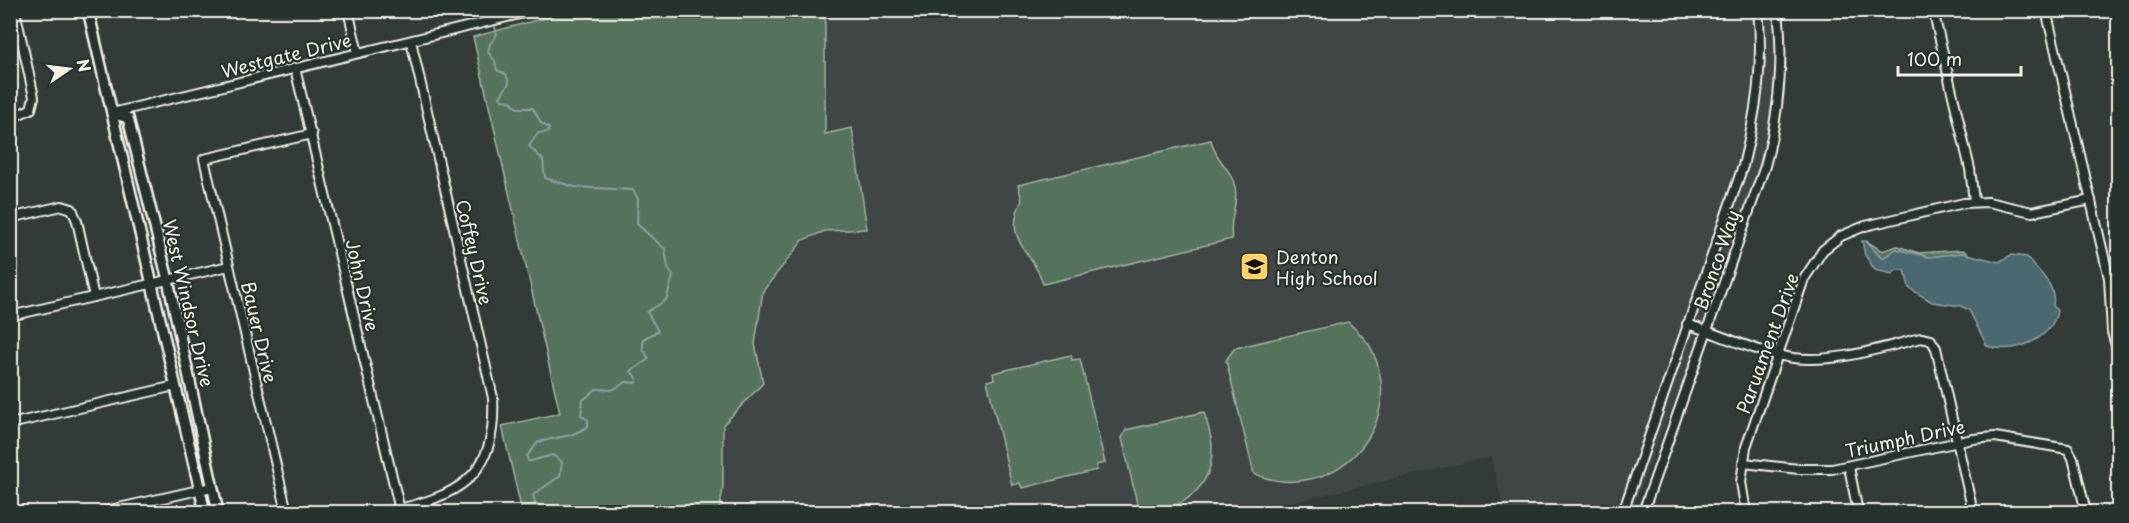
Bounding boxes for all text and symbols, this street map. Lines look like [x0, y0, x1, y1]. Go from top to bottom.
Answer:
street label: Westgate Drive [218, 26, 354, 84]
north arrow [39, 39, 99, 99]
scale bar [1898, 39, 2021, 77]
text: 100 m [1907, 45, 1962, 72]
text: N [71, 56, 98, 74]
street label: Coffey Drive [450, 197, 500, 307]
street label: Bronco Way [1686, 206, 1746, 314]
street label: West Windsor Drive [157, 217, 221, 389]
street label: John Drive [339, 236, 387, 334]
place label: Denton High School [1276, 243, 1378, 291]
school or university icon: Denton High School [1239, 250, 1271, 282]
street label: Paruament Drive [1729, 269, 1805, 417]
street label: Bauer Drive [235, 279, 285, 385]
street label: Triumph Drive [1843, 412, 1967, 464]

